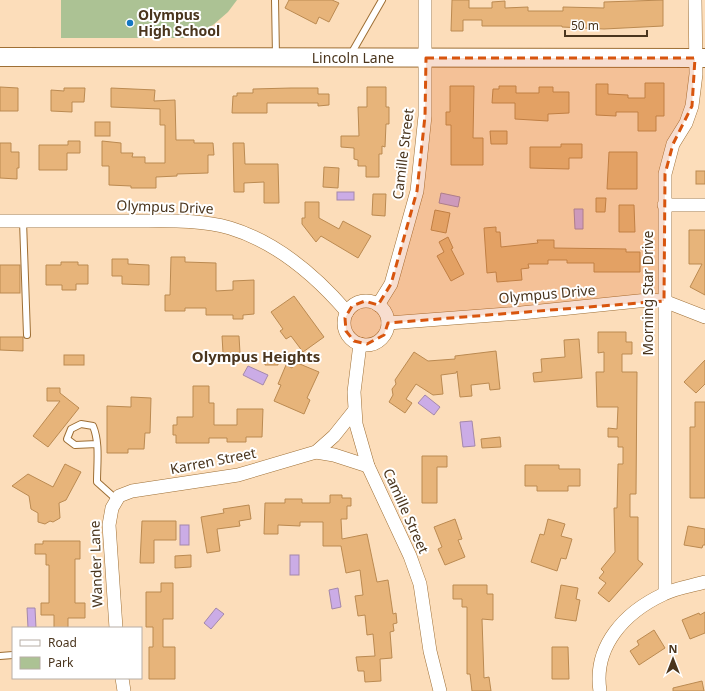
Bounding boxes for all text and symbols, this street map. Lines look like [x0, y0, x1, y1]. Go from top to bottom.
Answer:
place label: Olympus High School [138, 5, 220, 40]
scale bar [565, 12, 647, 38]
text: 50 m [571, 17, 599, 34]
marker: Olympus High School [125, 18, 135, 28]
street label: Lincoln Lane [312, 48, 394, 67]
street label: Camille Street [388, 107, 417, 200]
street label: Olympus Drive [116, 195, 214, 218]
street label: Morning Star Drive [638, 231, 657, 355]
street label: Olympus Drive [498, 280, 596, 307]
district label: Olympus Heights [192, 346, 320, 366]
street label: Karren Street [168, 443, 257, 478]
street label: Camille Street [379, 465, 434, 556]
street label: Wander Lane [84, 520, 107, 608]
legend [12, 627, 142, 679]
text: Road [48, 634, 77, 651]
north arrow [653, 639, 693, 679]
text: N [669, 641, 677, 656]
text: Park [48, 654, 74, 671]

